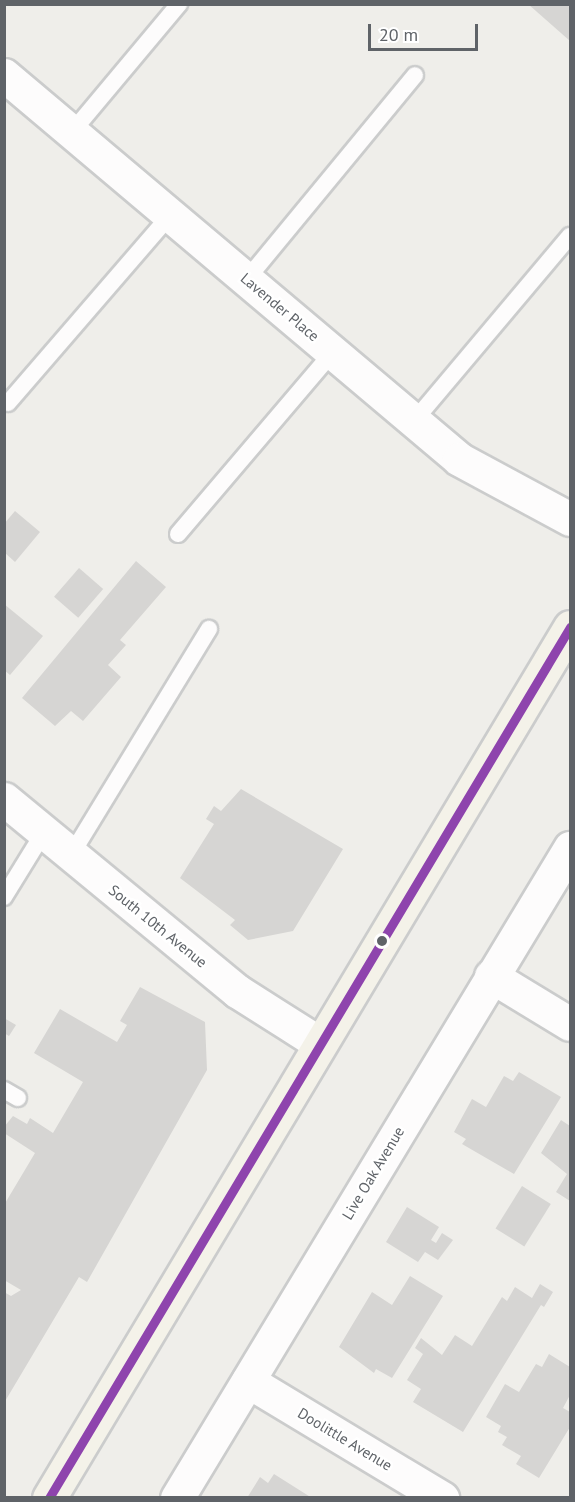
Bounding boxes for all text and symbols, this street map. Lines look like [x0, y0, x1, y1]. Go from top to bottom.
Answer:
scale bar [371, 12, 480, 50]
text: 20 m [379, 23, 418, 46]
street label: Lavender Place [237, 269, 323, 345]
street label: South 10th Avenue [105, 881, 211, 971]
unlabelled marker [376, 935, 388, 947]
street label: Live Oak Avenue [338, 1123, 408, 1223]
street label: Doolittle Avenue [294, 1404, 396, 1474]

